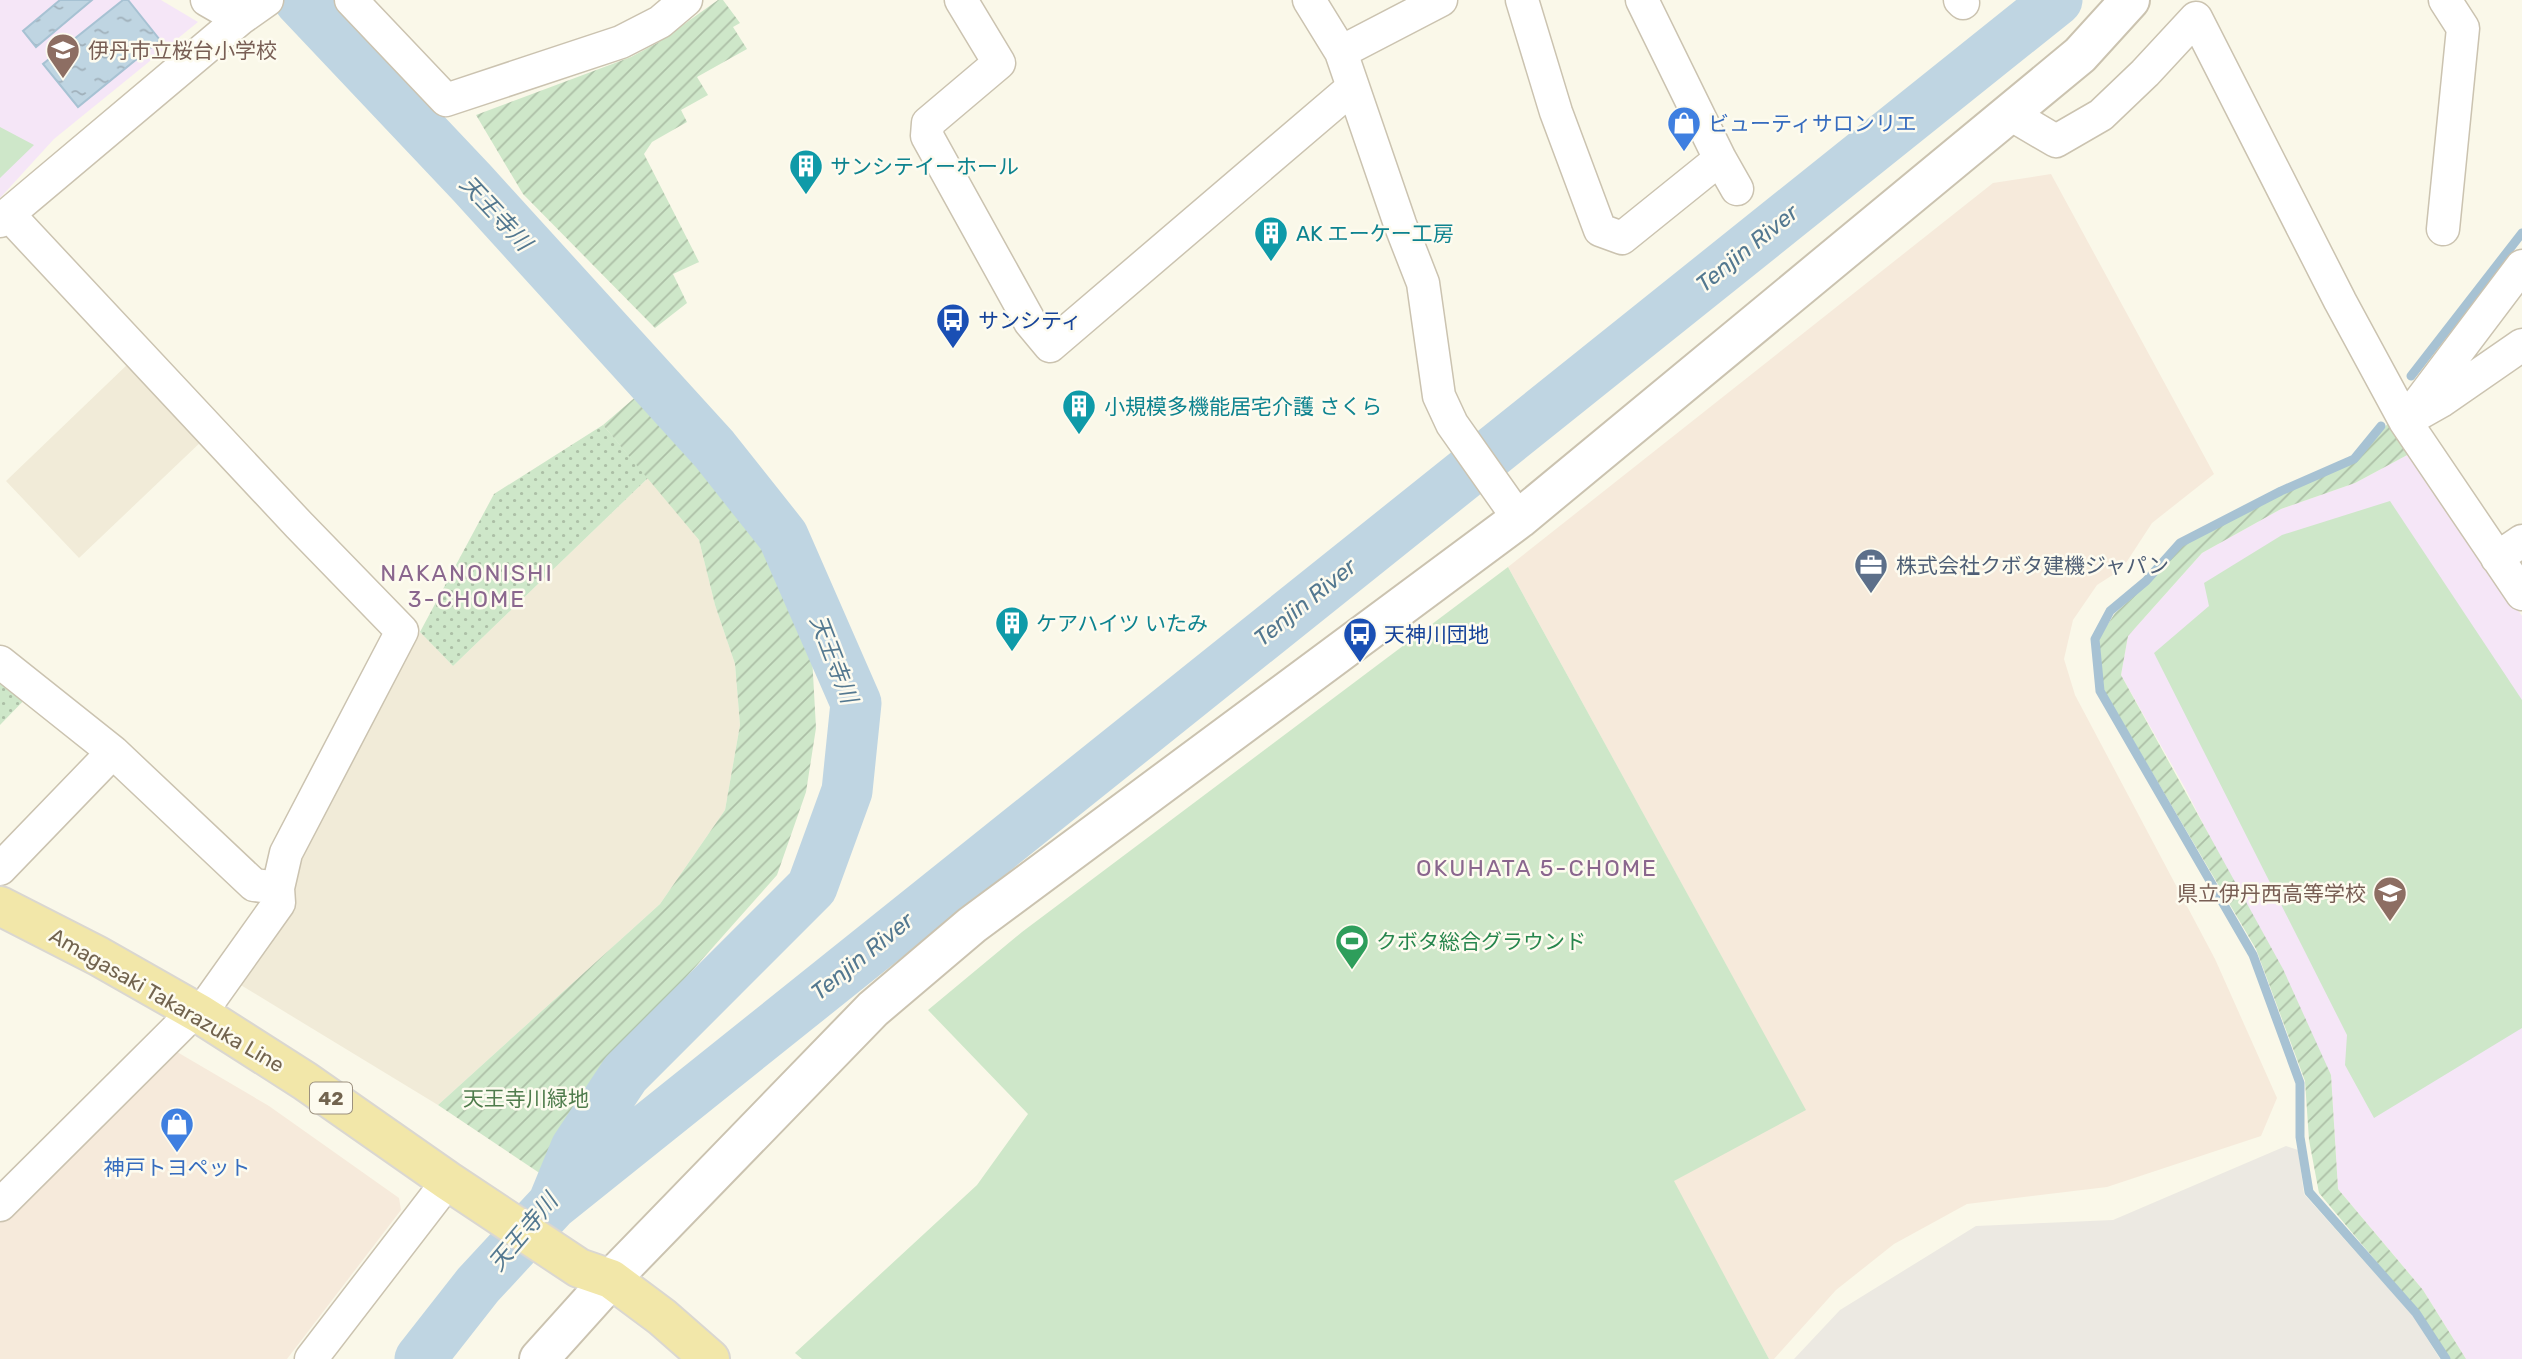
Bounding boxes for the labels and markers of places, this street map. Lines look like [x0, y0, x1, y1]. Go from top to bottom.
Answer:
school or university icon: 伊丹市立桜台小学校 [44, 31, 82, 80]
place label: 伊丹市立桜台小学校 [88, 38, 277, 63]
shop icon: ビューティサロンリエ [1665, 104, 1703, 153]
place label: ビューティサロンリエ [1708, 111, 1917, 136]
building icon: サンシテイーホール [787, 147, 825, 196]
place label: サンシテイーホール [830, 154, 1019, 179]
building icon: AK エーケー工房 [1252, 214, 1290, 263]
place label: AK エーケー工房 [1296, 221, 1454, 246]
bus stop icon: サンシティ [934, 301, 972, 350]
place label: サンシティ [978, 308, 1082, 333]
building icon: 小規模多機能居宅介護 さくら [1060, 387, 1098, 436]
place label: 小規模多機能居宅介護 さくら [1104, 394, 1382, 419]
office icon: 株式会社クボタ建機ジャパン [1852, 546, 1890, 595]
place label: 株式会社クボタ建機ジャパン [1896, 553, 2169, 578]
building icon: ケアハイツ いたみ [993, 604, 1031, 653]
place label: ケアハイツ いたみ [1036, 611, 1208, 636]
bus stop icon: 天神川団地 [1341, 615, 1379, 664]
place label: 天神川団地 [1384, 622, 1489, 647]
school or university icon: 県立伊丹西高等学校 [2371, 874, 2409, 923]
place label: 県立伊丹西高等学校 [2177, 881, 2366, 906]
sports icon: クボタ総合グラウンド [1333, 922, 1371, 971]
place label: クボタ総合グラウンド [1376, 929, 1586, 954]
shop icon: 神戸トヨペット [158, 1105, 196, 1154]
place label: 神戸トヨペット [104, 1155, 251, 1180]

